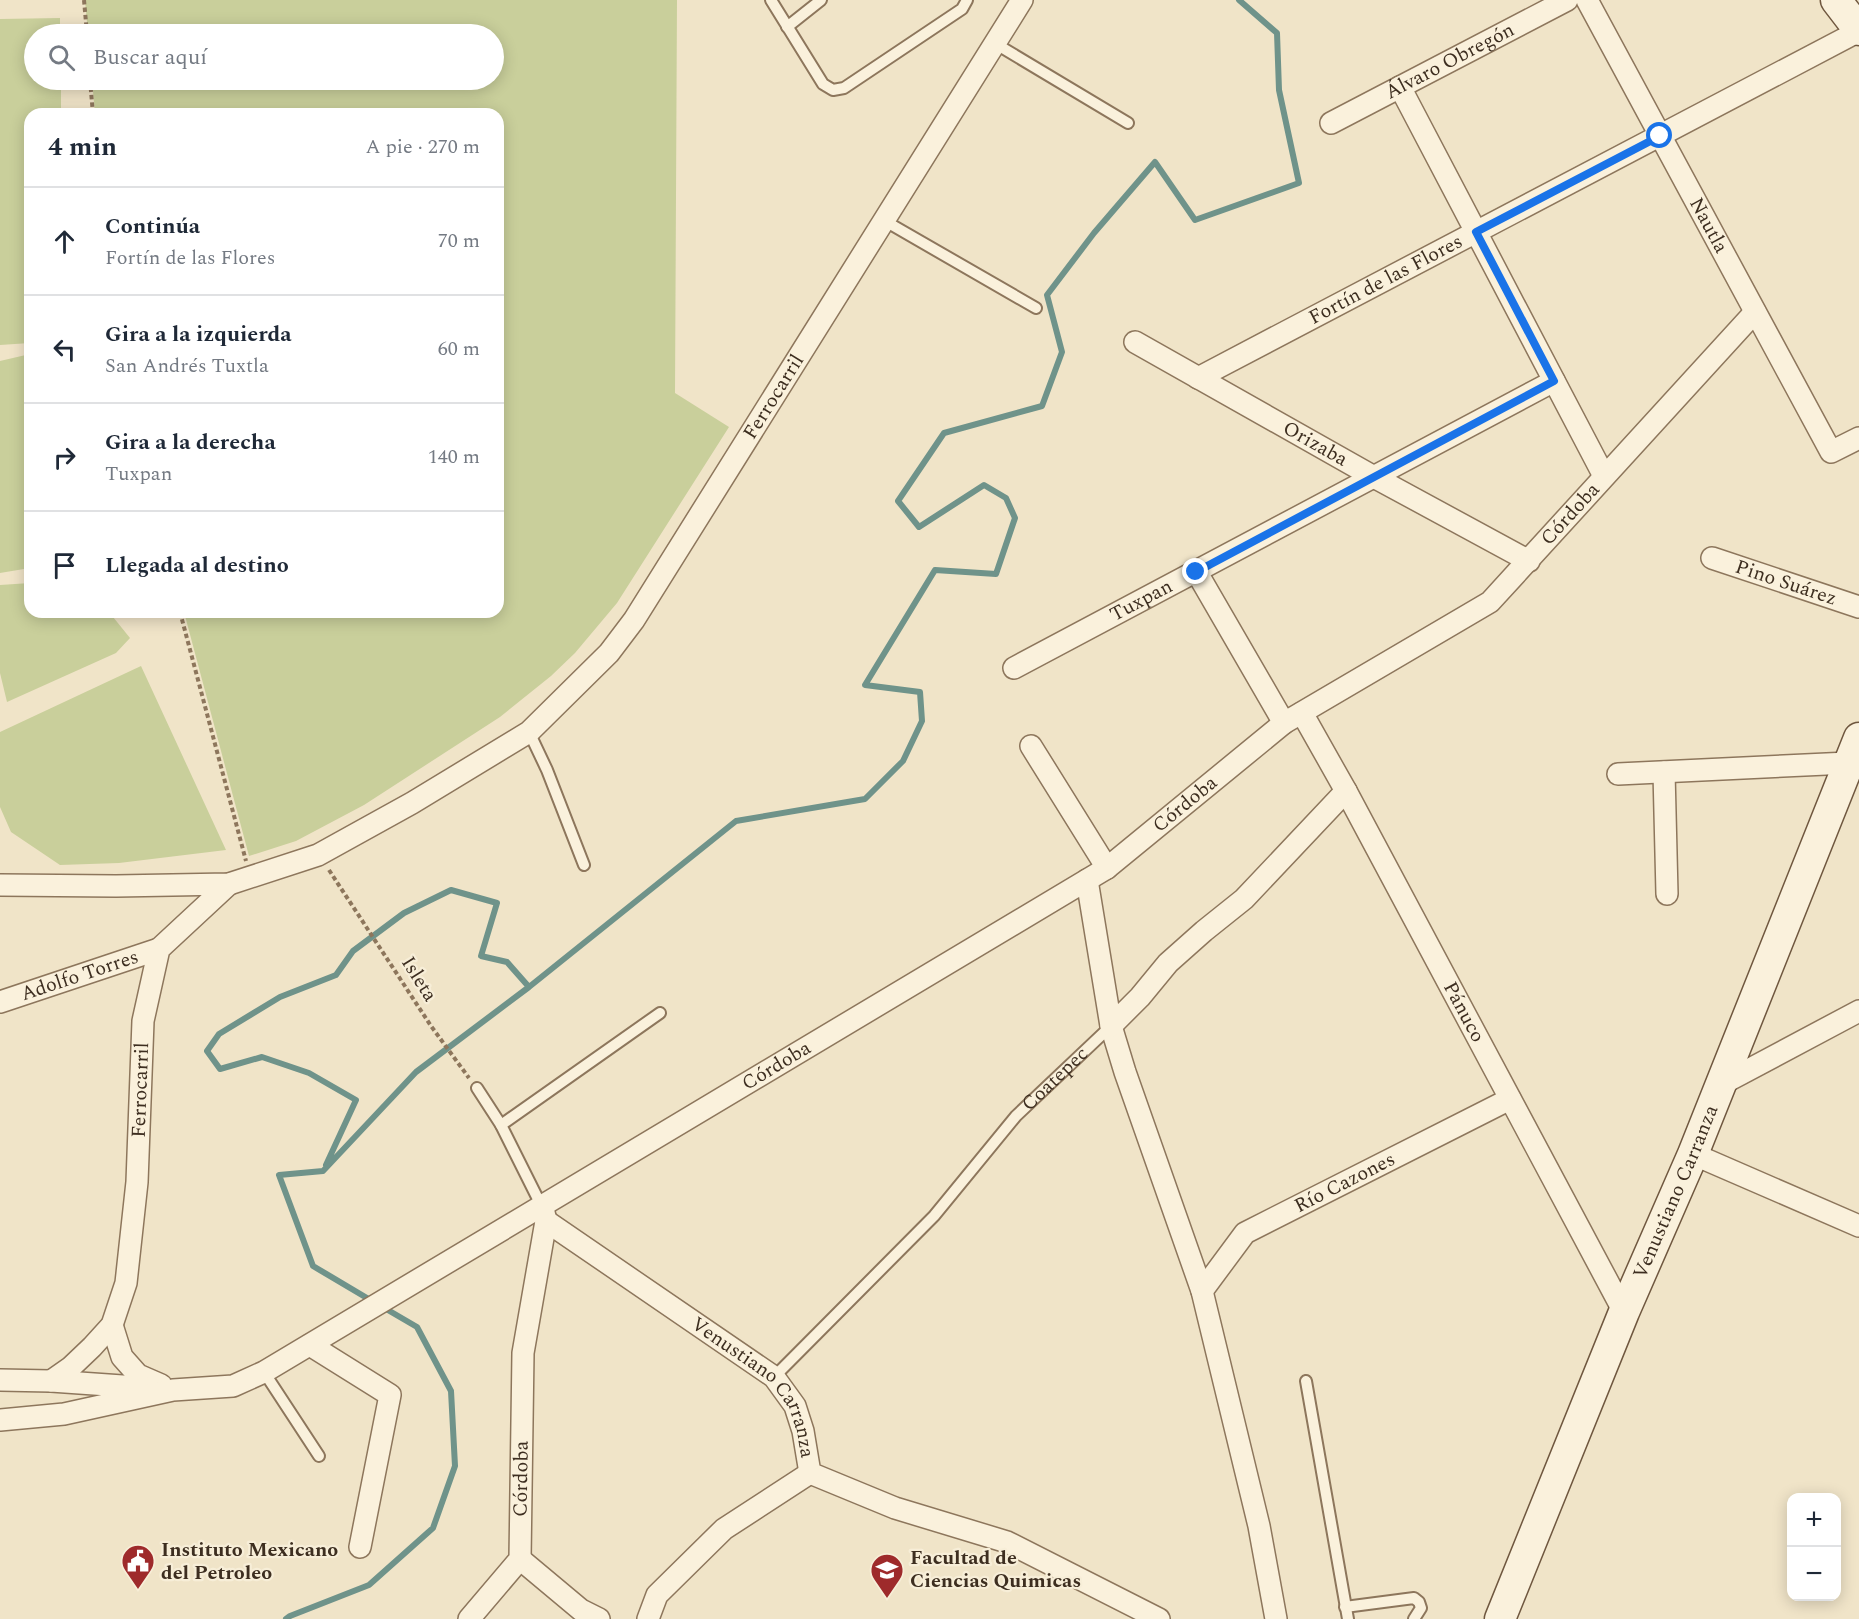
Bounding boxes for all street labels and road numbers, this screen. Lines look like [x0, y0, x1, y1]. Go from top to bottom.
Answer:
street label: Álvaro Obregón [1380, 15, 1520, 107]
street label: Nautla [1681, 192, 1736, 259]
street label: Fortín de las Flores [1303, 227, 1468, 332]
street label: Ferrocarril [736, 348, 812, 445]
street label: Orizaba [1277, 413, 1354, 474]
street label: Córdoba [1534, 476, 1607, 552]
street label: Pino Suárez [1731, 552, 1841, 614]
street label: Tuxpan [1104, 571, 1178, 629]
street label: Córdoba [1146, 768, 1224, 840]
street label: Adolfo Torres [17, 942, 143, 1009]
street label: Isleta [393, 950, 445, 1008]
street label: Pánuco [1435, 976, 1493, 1048]
street label: Córdoba [736, 1033, 817, 1098]
street label: Coatepec [1015, 1040, 1095, 1118]
street label: Ferrocarril [124, 1042, 157, 1138]
street label: Venustiano Carranza [1625, 1100, 1726, 1284]
street label: Río Cazones [1289, 1144, 1400, 1221]
street label: Venustiano Carranza [685, 1310, 822, 1460]
street label: Córdoba [506, 1440, 537, 1517]

